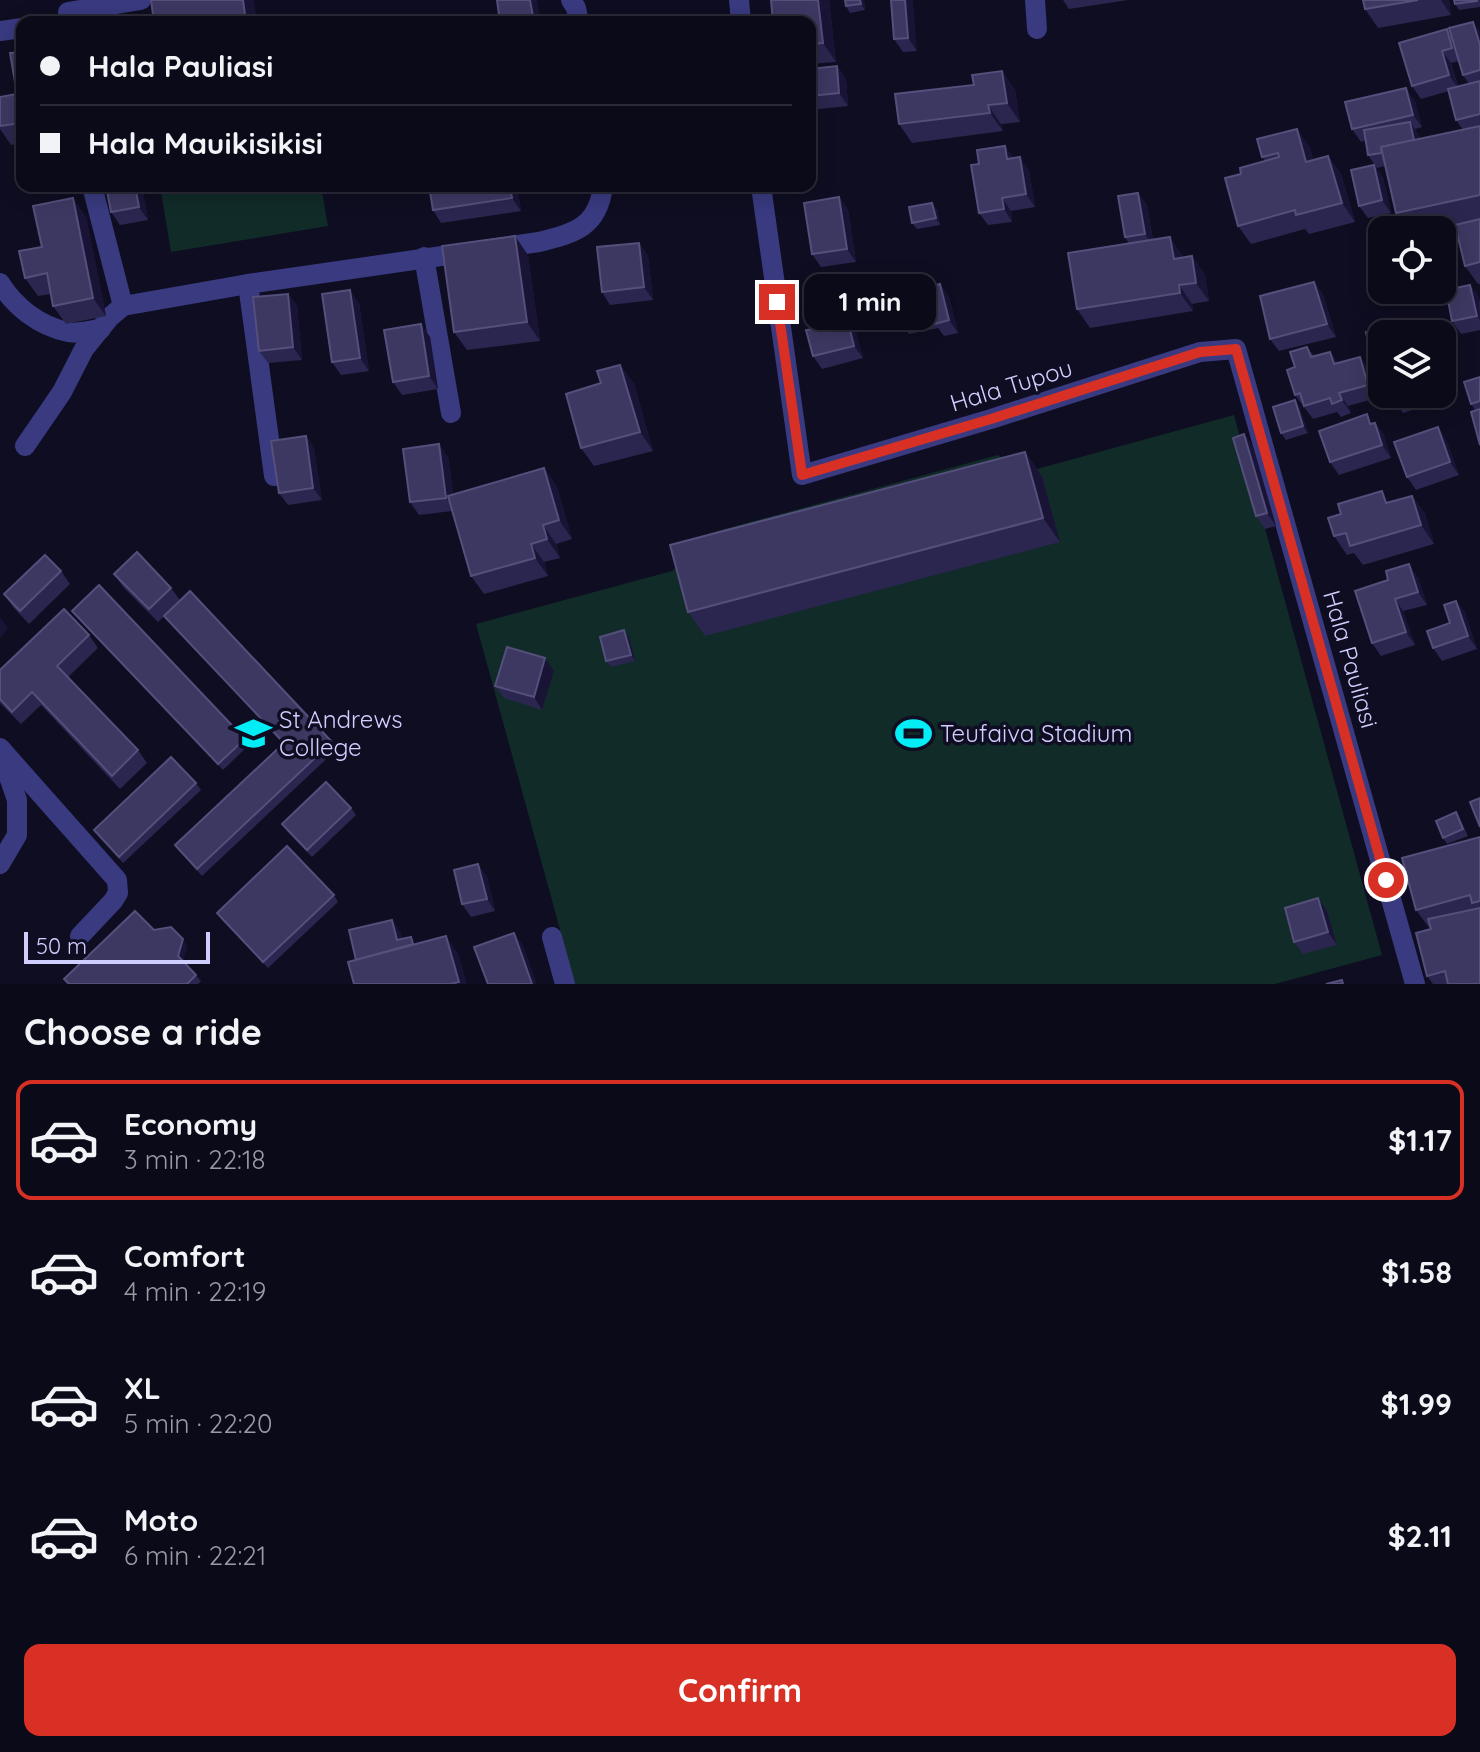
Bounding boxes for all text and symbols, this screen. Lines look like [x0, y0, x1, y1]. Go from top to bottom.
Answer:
text: Hala Pauliasi [88, 47, 273, 85]
text: Hala Mauikisikisi [88, 124, 323, 162]
map controls [1368, 216, 1456, 408]
button: locate [1368, 216, 1456, 304]
callout: 1 min [805, 274, 937, 330]
route end [759, 284, 795, 320]
text: 1 min [839, 285, 902, 318]
button: layers [1368, 320, 1456, 408]
street label: Hala Tupou [946, 352, 1076, 418]
street label: Hala Pauliasi [1317, 587, 1385, 731]
place label: St Andrews College [279, 704, 403, 762]
school or university icon: St Andrews College [234, 714, 272, 752]
sports icon: Teufaiva Stadium [895, 714, 933, 752]
place label: Teufaiva Stadium [940, 718, 1132, 748]
route start [1368, 862, 1404, 898]
scale bar [24, 928, 210, 964]
text: 50 m [36, 932, 87, 960]
text: Choose a ride [24, 1009, 262, 1054]
icon: car [28, 1104, 100, 1176]
text: Economy [124, 1105, 257, 1143]
text: $1.17 [1388, 1121, 1452, 1159]
text: 3 min · 22:18 [124, 1143, 266, 1176]
icon: car [28, 1236, 100, 1308]
text: Comfort [124, 1237, 245, 1275]
text: $1.58 [1381, 1253, 1452, 1291]
text: 4 min · 22:19 [124, 1275, 266, 1308]
icon: car [28, 1368, 100, 1440]
text: XL [124, 1369, 161, 1407]
text: $1.99 [1381, 1385, 1452, 1423]
text: 5 min · 22:20 [124, 1407, 272, 1440]
icon: car [28, 1500, 100, 1572]
text: Moto [124, 1501, 198, 1539]
text: $2.11 [1388, 1517, 1452, 1555]
text: 6 min · 22:21 [124, 1539, 266, 1572]
button: Confirm [24, 1644, 1456, 1736]

